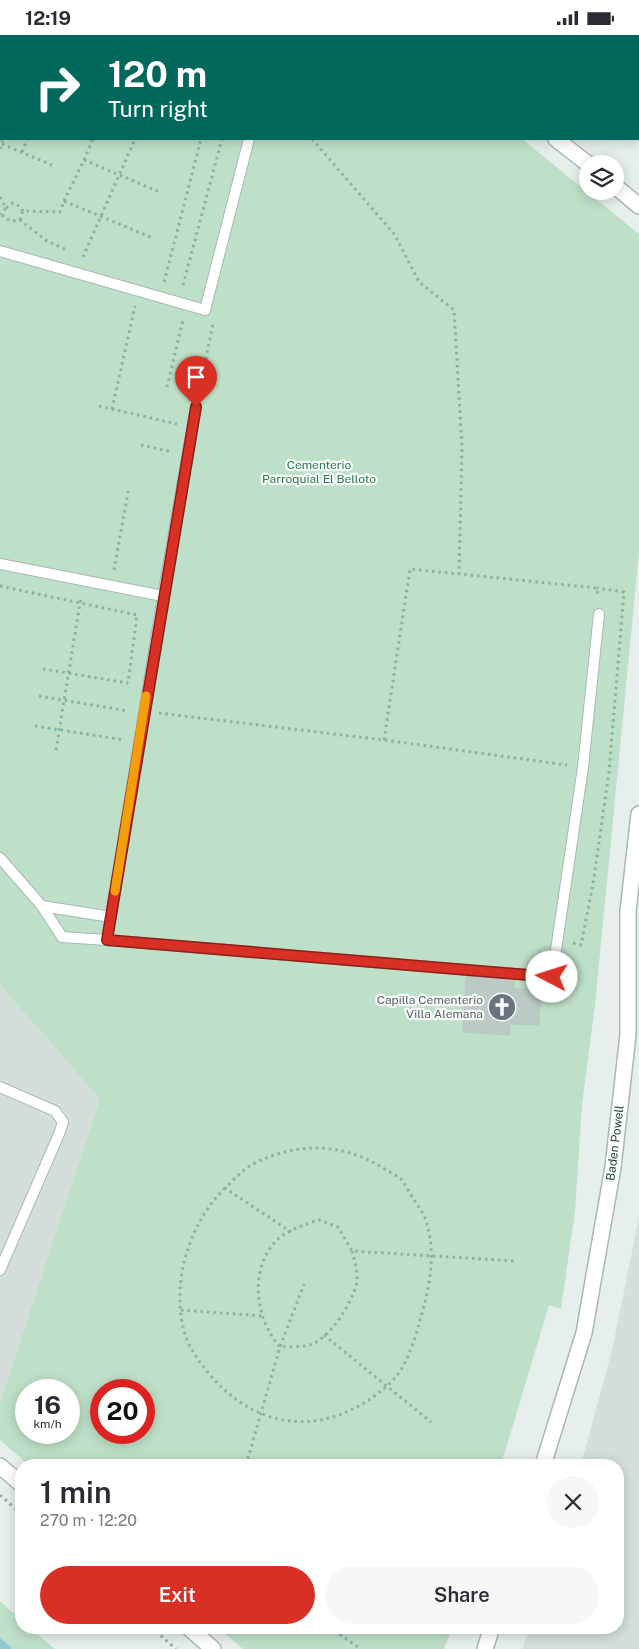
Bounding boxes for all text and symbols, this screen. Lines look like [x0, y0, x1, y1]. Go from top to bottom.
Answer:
text: 12:19 [25, 7, 71, 29]
text: 120 m [108, 54, 207, 95]
icon: right [25, 55, 90, 120]
text: Turn right [108, 96, 208, 122]
map controls [579, 155, 624, 200]
button: layers [579, 155, 624, 200]
pin [175, 356, 217, 407]
icon: arrive [182, 363, 210, 391]
park label: Cementerio Parroquial El Belloto [262, 458, 376, 486]
position arrow [525, 950, 577, 1002]
church icon: Capilla Cementerio Villa Alemana [487, 992, 517, 1022]
place label: Capilla Cementerio Villa Alemana [377, 993, 483, 1021]
street label: Baden Powell [603, 1104, 627, 1182]
speed limit sign: 20 [90, 1379, 155, 1444]
text: 16 [34, 1390, 61, 1420]
text: km/h [33, 1417, 62, 1431]
text: 1 min [40, 1474, 111, 1510]
button: close [547, 1476, 599, 1528]
text: 270 m · 12:20 [40, 1511, 137, 1530]
button: Exit [40, 1566, 315, 1624]
button: Share [325, 1566, 599, 1624]

